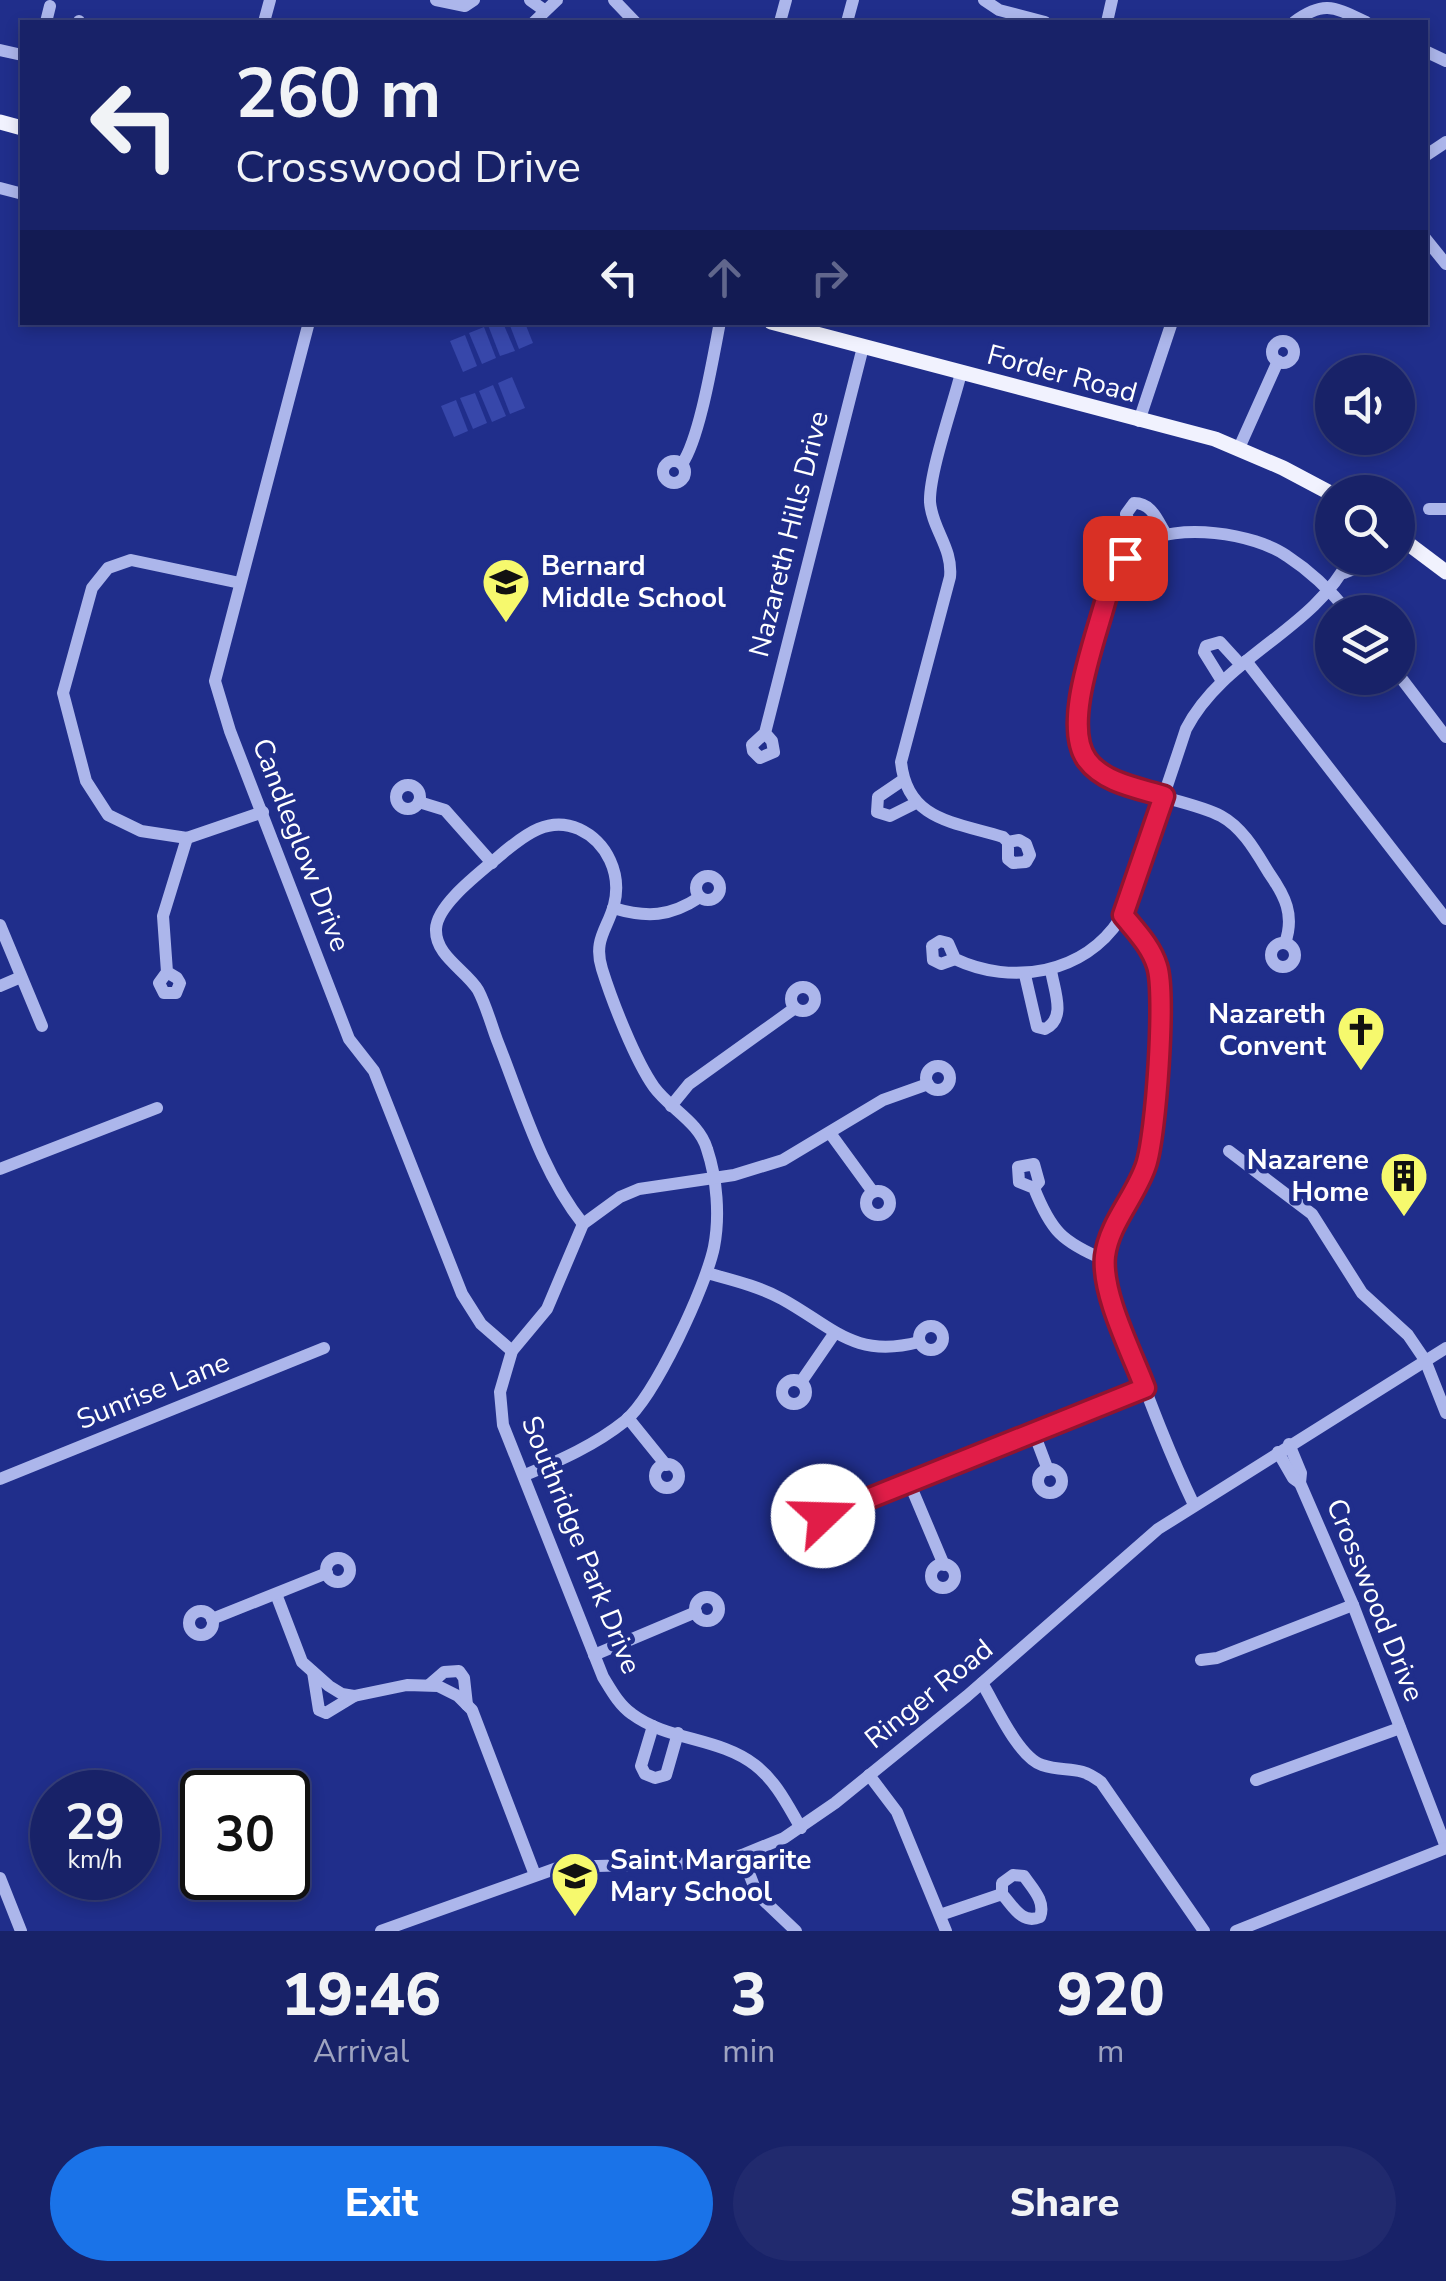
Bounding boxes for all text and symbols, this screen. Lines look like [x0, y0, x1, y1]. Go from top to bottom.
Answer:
text: 260 m [235, 46, 441, 142]
icon: left [70, 60, 200, 190]
text: Crosswood Drive [235, 137, 581, 198]
icon: left [592, 250, 647, 305]
icon: ahead [697, 250, 752, 305]
icon: right [802, 250, 857, 305]
street label: Forder Road [983, 336, 1141, 412]
map controls [1315, 355, 1415, 695]
button: sound [1315, 355, 1415, 455]
street label: Nazareth Hills Drive [740, 407, 838, 661]
button: search [1315, 475, 1415, 575]
pin [1083, 516, 1168, 601]
icon: arrive [1098, 531, 1153, 586]
place label: Bernard Middle School [541, 547, 726, 617]
school or university icon: Bernard Middle School [480, 556, 532, 624]
button: layers [1315, 595, 1415, 695]
street label: Candleglow Drive [243, 733, 359, 957]
place label: Nazareth Convent [1208, 995, 1326, 1065]
church icon: Nazareth Convent [1335, 1004, 1387, 1072]
place label: Nazarene Home [1247, 1141, 1369, 1211]
building icon: Nazarene Home [1378, 1150, 1430, 1218]
street label: Sunrise Lane [71, 1343, 235, 1439]
street label: Southridge Park Drive [512, 1410, 650, 1680]
position arrow [771, 1464, 875, 1568]
street label: Crosswood Drive [1317, 1493, 1433, 1707]
street label: Ringer Road [857, 1631, 1001, 1757]
speed limit sign: 30 [180, 1770, 310, 1900]
text: 29 [65, 1788, 125, 1857]
place label: Saint Margarite Mary School [610, 1841, 811, 1911]
text: km/h [67, 1843, 123, 1877]
school or university icon: Saint Margarite Mary School [549, 1850, 601, 1918]
text: 19:46 [281, 1954, 441, 2036]
text: 3 [731, 1954, 767, 2036]
text: 920 [1057, 1954, 1165, 2036]
text: Arrival [313, 2030, 409, 2073]
text: min [722, 2030, 775, 2073]
text: m [1097, 2030, 1124, 2073]
button: Exit [50, 2146, 713, 2261]
button: Share [733, 2146, 1396, 2261]

